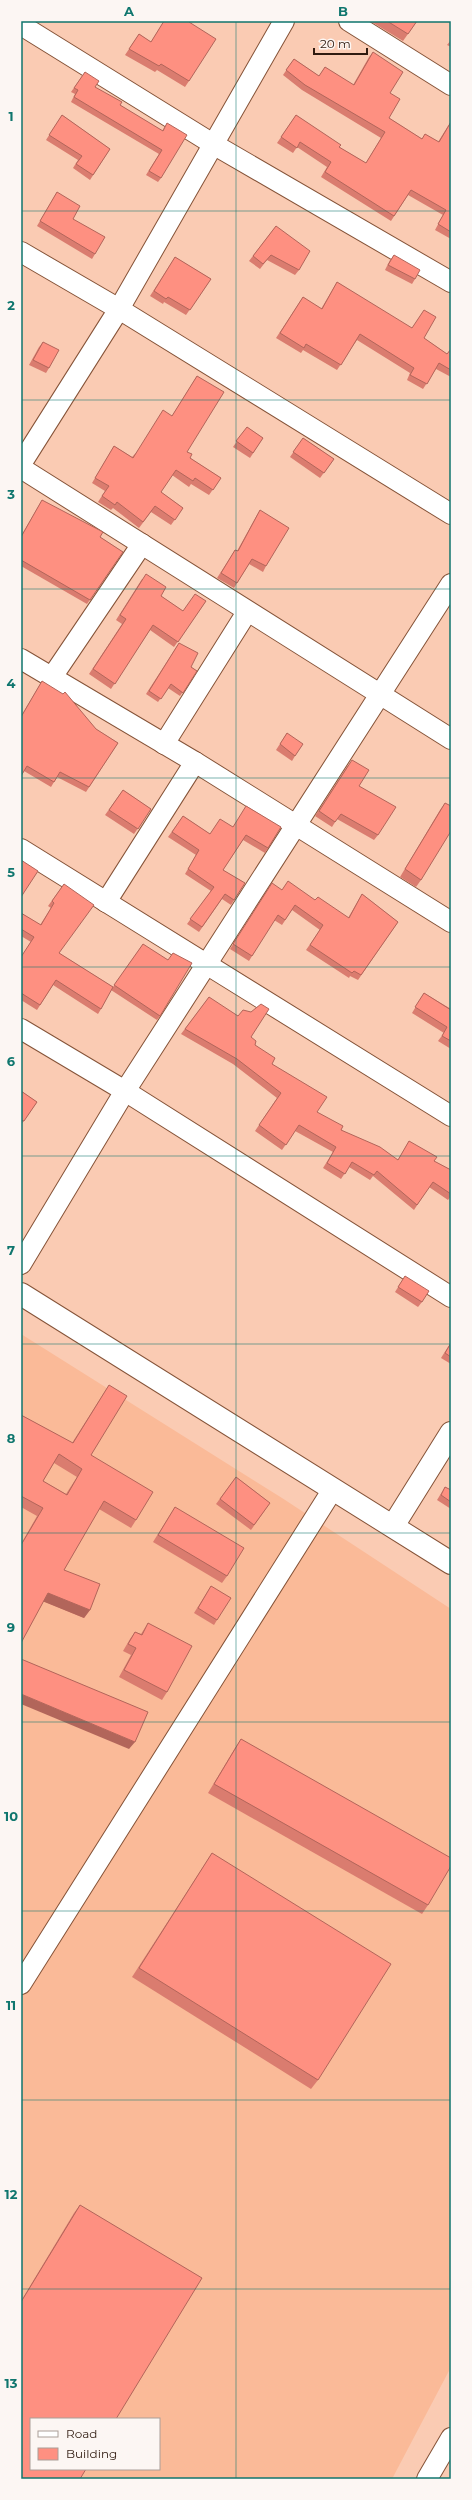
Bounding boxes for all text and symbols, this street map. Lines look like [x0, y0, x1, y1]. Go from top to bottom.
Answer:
text: A [123, 3, 135, 19]
text: B [338, 3, 348, 19]
scale bar [314, 30, 367, 56]
text: 20 m [320, 36, 351, 51]
text: 1 [8, 108, 14, 124]
text: 2 [7, 297, 15, 313]
text: 3 [6, 486, 15, 502]
text: 4 [7, 675, 16, 691]
text: 5 [7, 864, 15, 880]
text: 6 [7, 1053, 16, 1069]
text: 7 [7, 1242, 15, 1258]
text: 8 [7, 1430, 16, 1446]
text: 9 [7, 1619, 15, 1635]
text: 10 [4, 1808, 18, 1824]
text: 11 [6, 1997, 16, 2013]
text: 12 [5, 2186, 18, 2202]
text: 13 [5, 2375, 18, 2391]
legend [30, 2418, 160, 2470]
text: Road [66, 2426, 97, 2441]
text: Building [66, 2446, 117, 2461]

